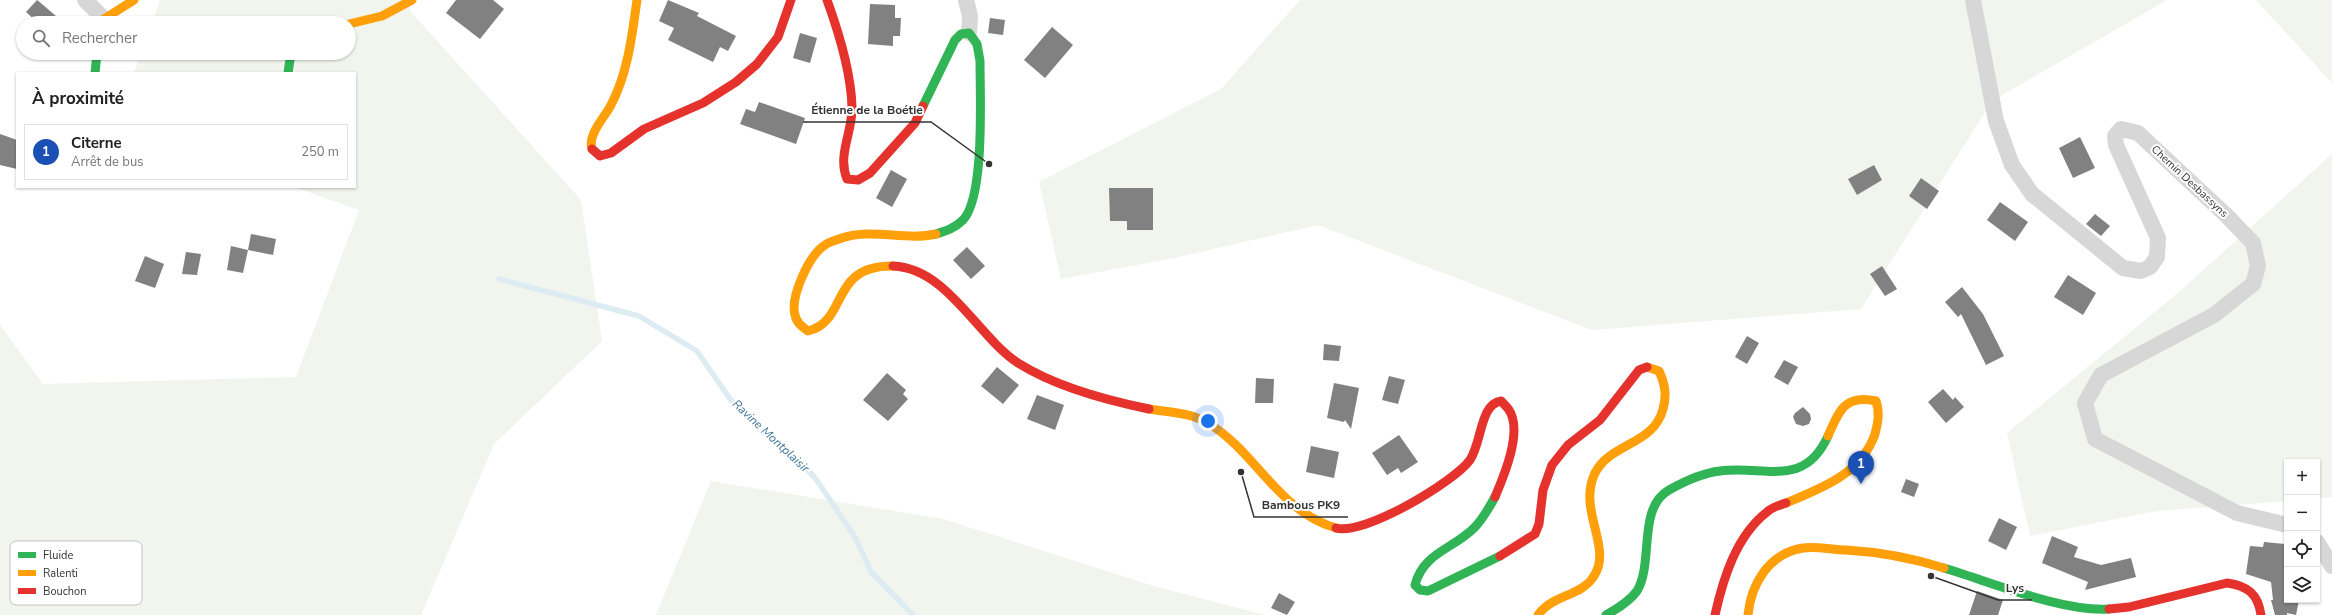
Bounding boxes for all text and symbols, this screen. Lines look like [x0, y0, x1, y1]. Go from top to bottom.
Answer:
search box [16, 16, 356, 60]
icon: search [30, 27, 52, 49]
text: Rechercher [62, 28, 137, 48]
text: À proximité [32, 87, 124, 110]
callout: Étienne de la Boétie [803, 98, 931, 122]
text: Étienne de la Boétie [811, 102, 923, 118]
text: Citerne [71, 133, 122, 153]
street label: Chemin Desbassyns [2148, 142, 2231, 221]
text: 1 [42, 143, 50, 161]
text: 250 m [301, 143, 339, 161]
text: Arrêt de bus [71, 153, 143, 171]
water label: Ravine Montplaisir [729, 396, 814, 476]
your location [1198, 411, 1218, 431]
pin: 1 [1848, 451, 1874, 484]
map controls [2284, 459, 2320, 603]
button: + [2284, 459, 2320, 495]
callout: Bambous PK9 [1254, 493, 1348, 517]
button: − [2284, 495, 2320, 531]
text: Bambous PK9 [1262, 497, 1340, 513]
button: locate [2284, 531, 2320, 567]
legend [10, 541, 142, 605]
text: Fluide [43, 548, 73, 563]
text: Ralenti [43, 566, 78, 581]
button: layers [2284, 567, 2320, 603]
callout: Lys [1998, 576, 2032, 600]
text: Lys [2006, 580, 2024, 596]
text: Bouchon [43, 584, 86, 599]

